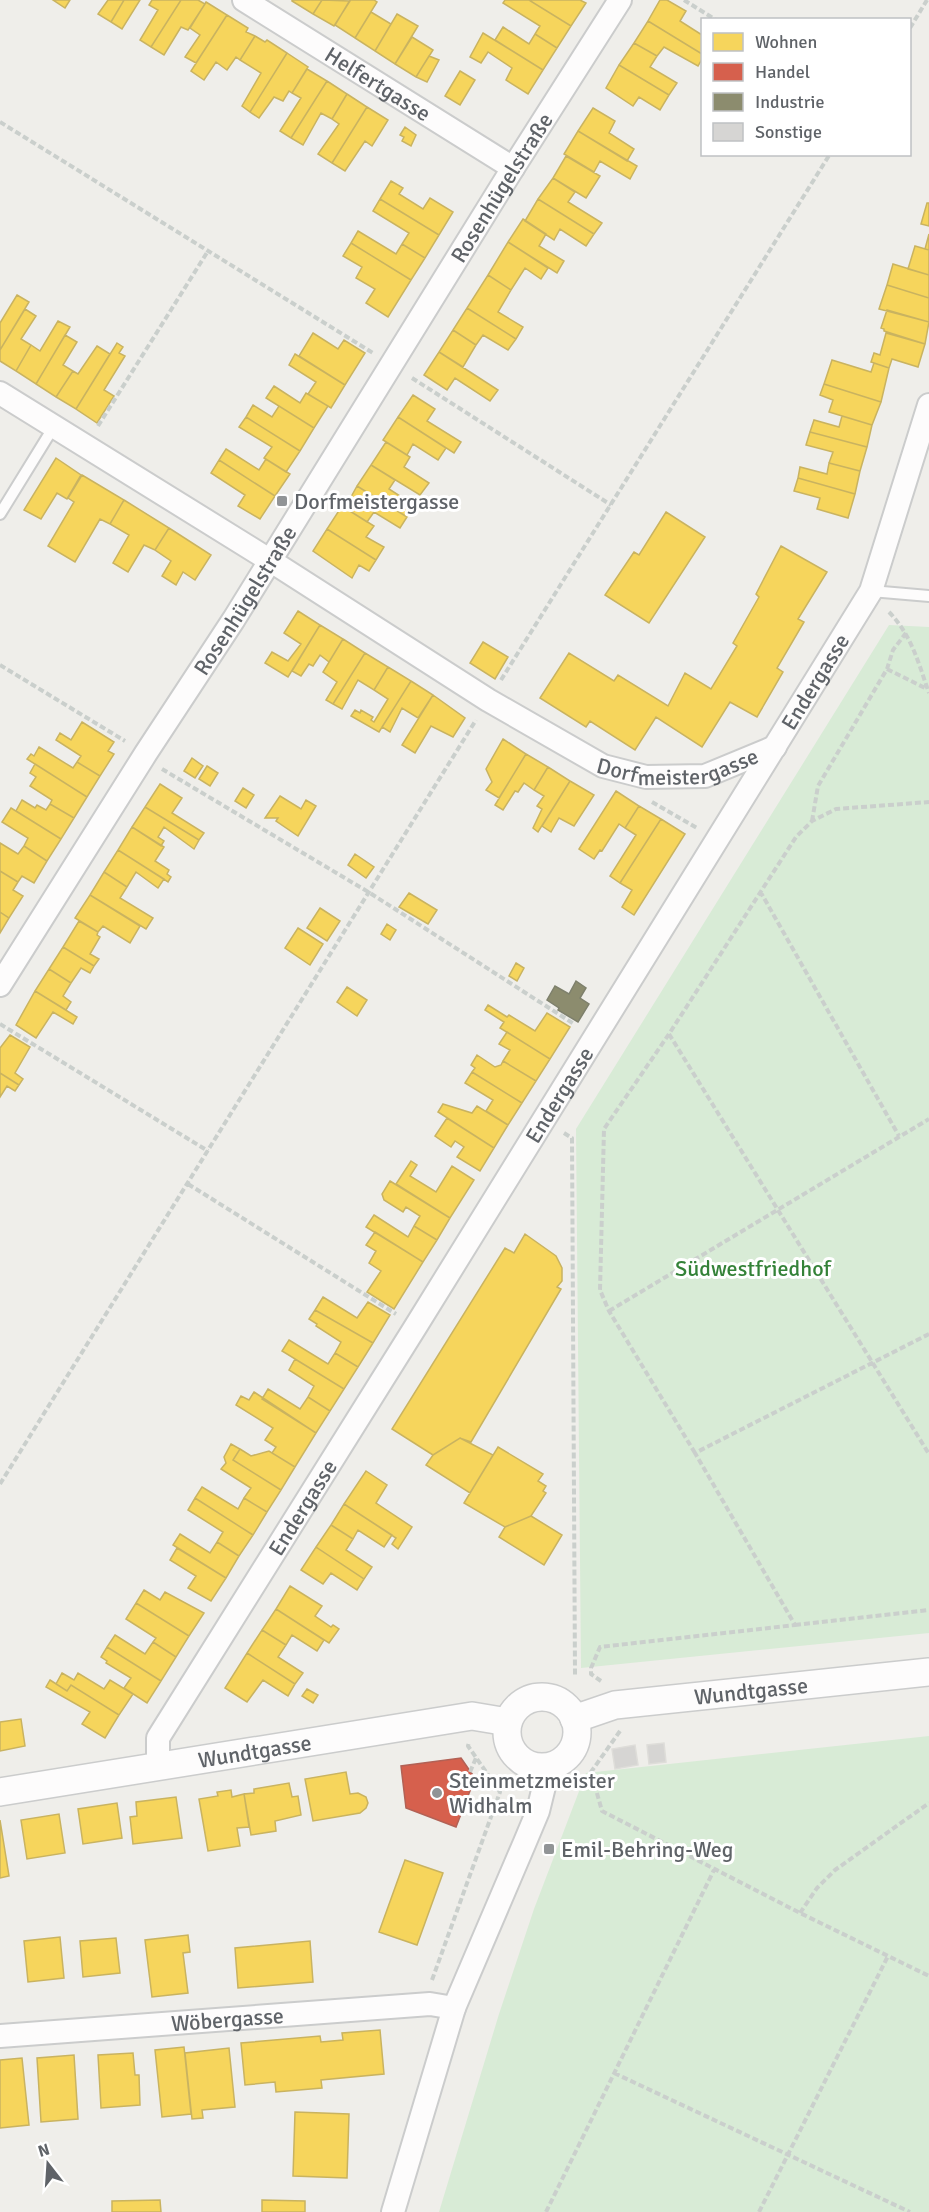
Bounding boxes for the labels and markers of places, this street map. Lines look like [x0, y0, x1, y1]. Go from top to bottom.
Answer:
place label: Dorfmeistergasse [294, 488, 459, 515]
marker: Dorfmeistergasse [275, 494, 289, 508]
place label: Steinmetzmeister Widhalm [449, 1767, 615, 1819]
marker: Steinmetzmeister Widhalm [430, 1786, 444, 1800]
place label: Emil-Behring-Weg [561, 1836, 733, 1863]
marker: Emil-Behring-Weg [542, 1842, 556, 1856]

